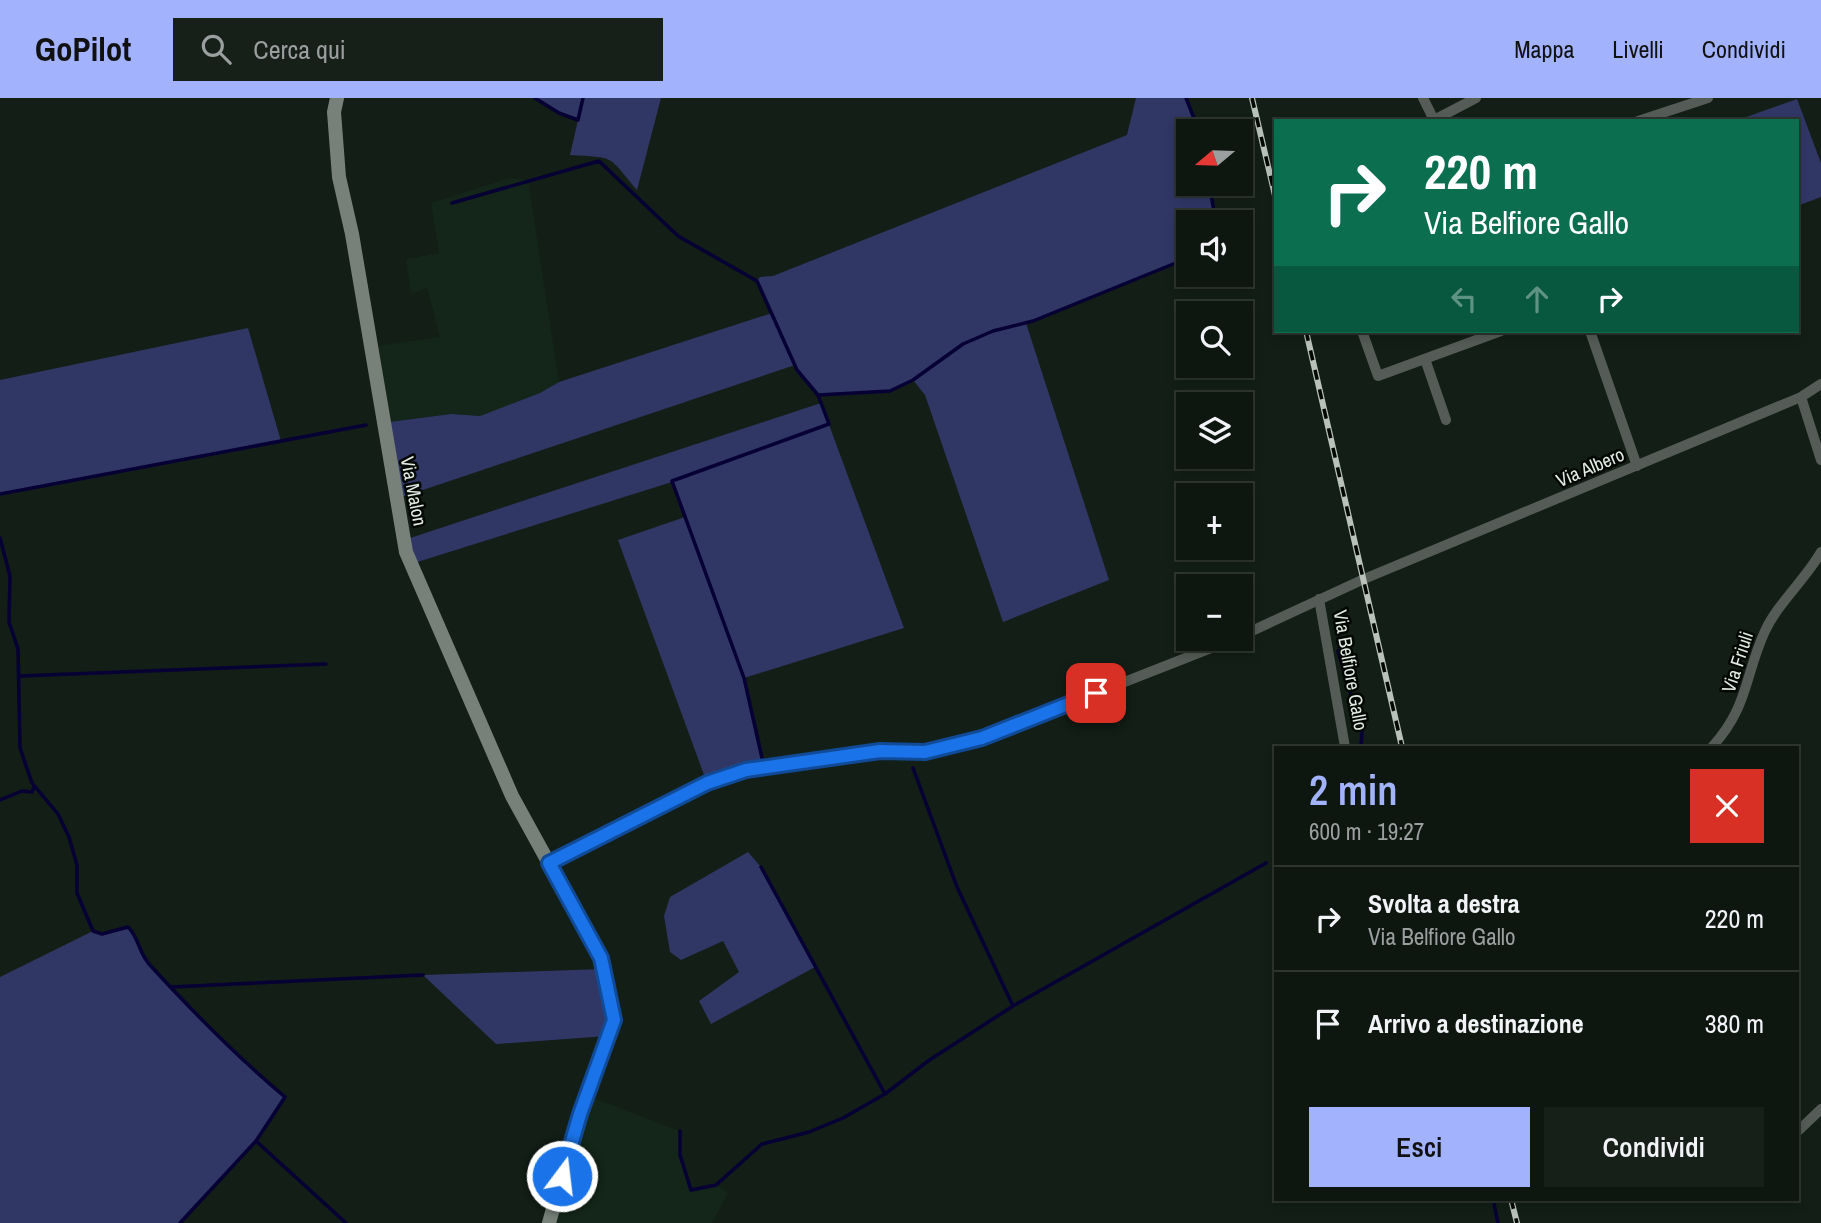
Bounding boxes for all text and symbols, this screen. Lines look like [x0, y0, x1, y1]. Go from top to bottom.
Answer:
search box [173, 18, 663, 81]
text: GoPilot [35, 27, 131, 71]
icon: search [197, 30, 235, 68]
text: Cerca qui [253, 32, 346, 67]
text: Mappa [1514, 33, 1574, 65]
text: Livelli [1612, 33, 1664, 65]
text: Condividi [1702, 33, 1786, 65]
north arrow [1176, 119, 1253, 196]
map controls [1176, 119, 1253, 651]
text: 220 m [1424, 138, 1538, 204]
icon: right [1309, 147, 1400, 238]
text: Via Belfiore Gallo [1424, 201, 1629, 244]
button: sound [1176, 210, 1253, 287]
icon: left [1445, 280, 1483, 318]
icon: ahead [1518, 280, 1556, 318]
icon: right [1591, 280, 1629, 318]
button: search [1176, 301, 1253, 378]
button: layers [1176, 392, 1253, 469]
street label: Via Albero [1552, 441, 1628, 493]
street label: Via Malon [395, 454, 433, 528]
button: + [1176, 483, 1253, 560]
button: − [1176, 574, 1253, 651]
street label: Via Belfiore Gallo [1328, 608, 1374, 732]
street label: Via Friuli [1715, 628, 1759, 696]
pin [1066, 663, 1126, 723]
icon: arrive [1077, 674, 1115, 712]
text: 2 min [1309, 762, 1398, 818]
button: close [1690, 769, 1764, 843]
text: 600 m · 19:27 [1309, 816, 1424, 847]
text: Svolta a destra [1368, 886, 1520, 921]
icon: right [1309, 900, 1347, 938]
text: 220 m [1705, 901, 1764, 936]
text: Via Belfiore Gallo [1368, 921, 1516, 952]
icon: arrive [1309, 1005, 1347, 1043]
text: Arrivo a destinazione [1368, 1006, 1584, 1041]
text: 380 m [1705, 1006, 1764, 1041]
button: Esci [1309, 1107, 1530, 1187]
button: Condividi [1544, 1107, 1764, 1187]
position arrow [525, 1139, 599, 1213]

